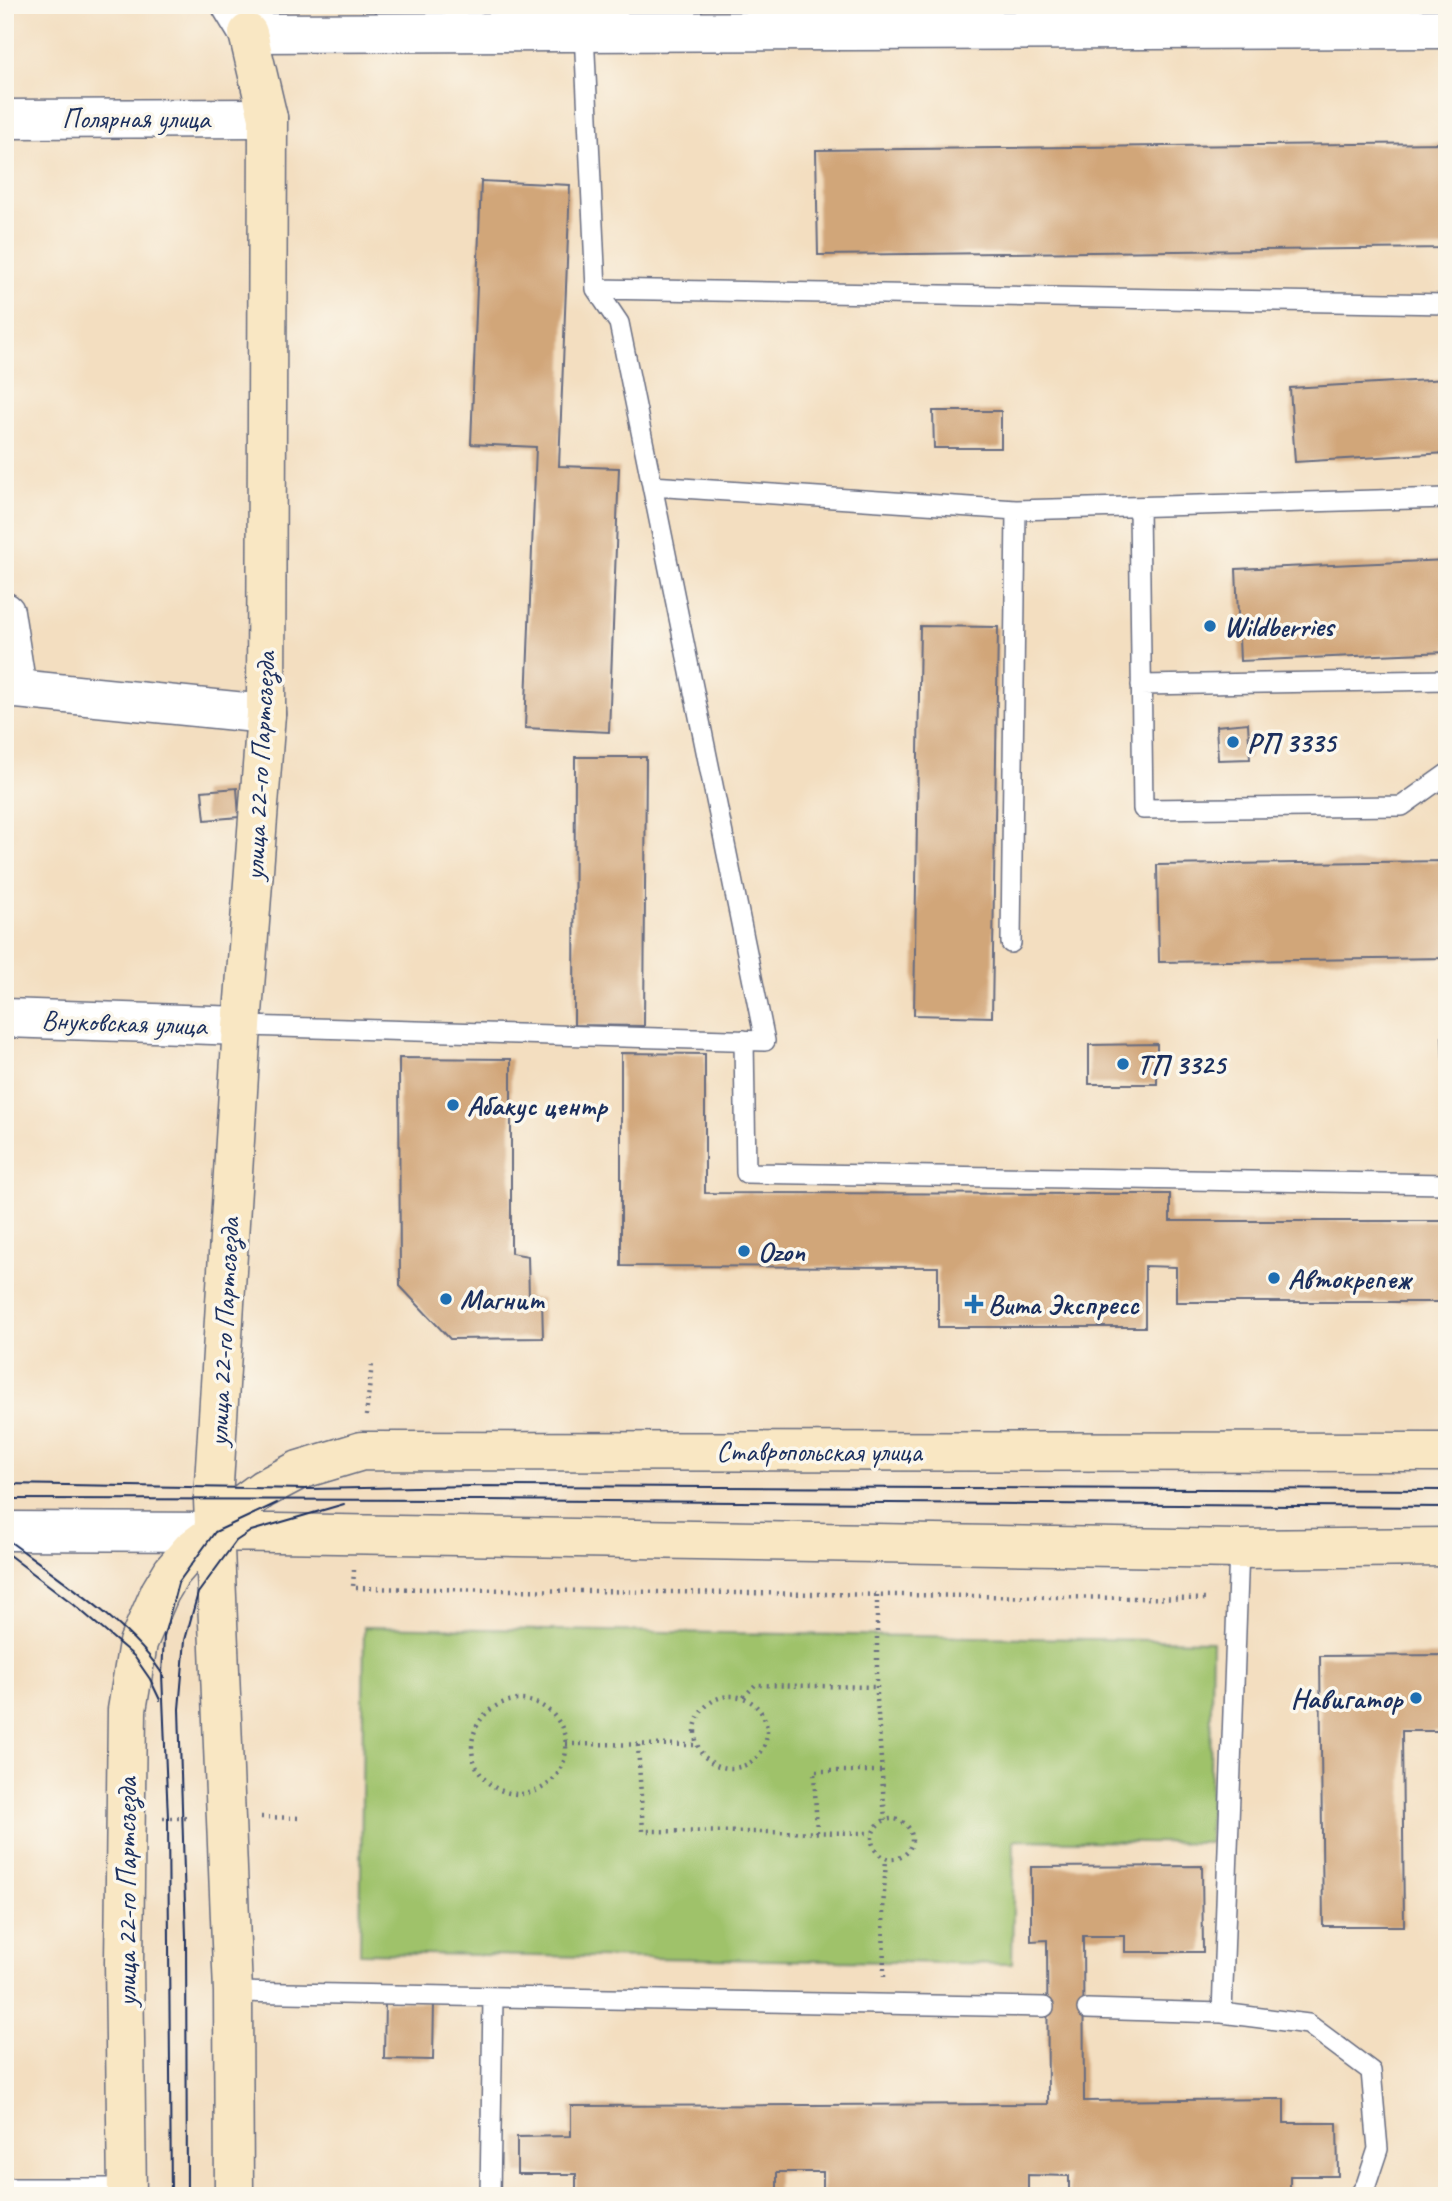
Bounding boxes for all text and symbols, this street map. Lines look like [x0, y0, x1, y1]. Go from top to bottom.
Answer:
street label: Полярная улица [62, 101, 212, 136]
place label: Wildberries [1224, 609, 1337, 644]
marker: Wildberries [1202, 618, 1218, 634]
street label: улица 22-го Партсъезда [236, 649, 284, 883]
place label: РП 3335 [1247, 725, 1338, 760]
marker: РП 3335 [1225, 734, 1241, 750]
street label: Внуковская улица [41, 1002, 209, 1043]
place label: ТП 3325 [1137, 1047, 1228, 1082]
marker: ТП 3325 [1115, 1056, 1131, 1072]
place label: Абакус центр [467, 1088, 609, 1124]
marker: Абакус центр [445, 1097, 461, 1113]
street label: улица 22-го Партсъезда [200, 1215, 248, 1449]
place label: Ozon [758, 1234, 806, 1269]
marker: Ozon [736, 1243, 752, 1259]
place label: Автокрепеж [1288, 1261, 1413, 1296]
marker: Автокрепеж [1266, 1270, 1282, 1286]
place label: Магнит [460, 1282, 546, 1317]
place label: Вита Экспресс [988, 1287, 1140, 1322]
marker: Магнит [438, 1291, 454, 1307]
marker: Вита Экспресс [966, 1296, 982, 1312]
street label: Ставропольская улица [716, 1434, 923, 1469]
place label: Навигатор [1291, 1681, 1404, 1716]
marker: Навигатор [1408, 1690, 1424, 1706]
street label: улица 22-го Партсъезда [109, 1776, 145, 2009]

